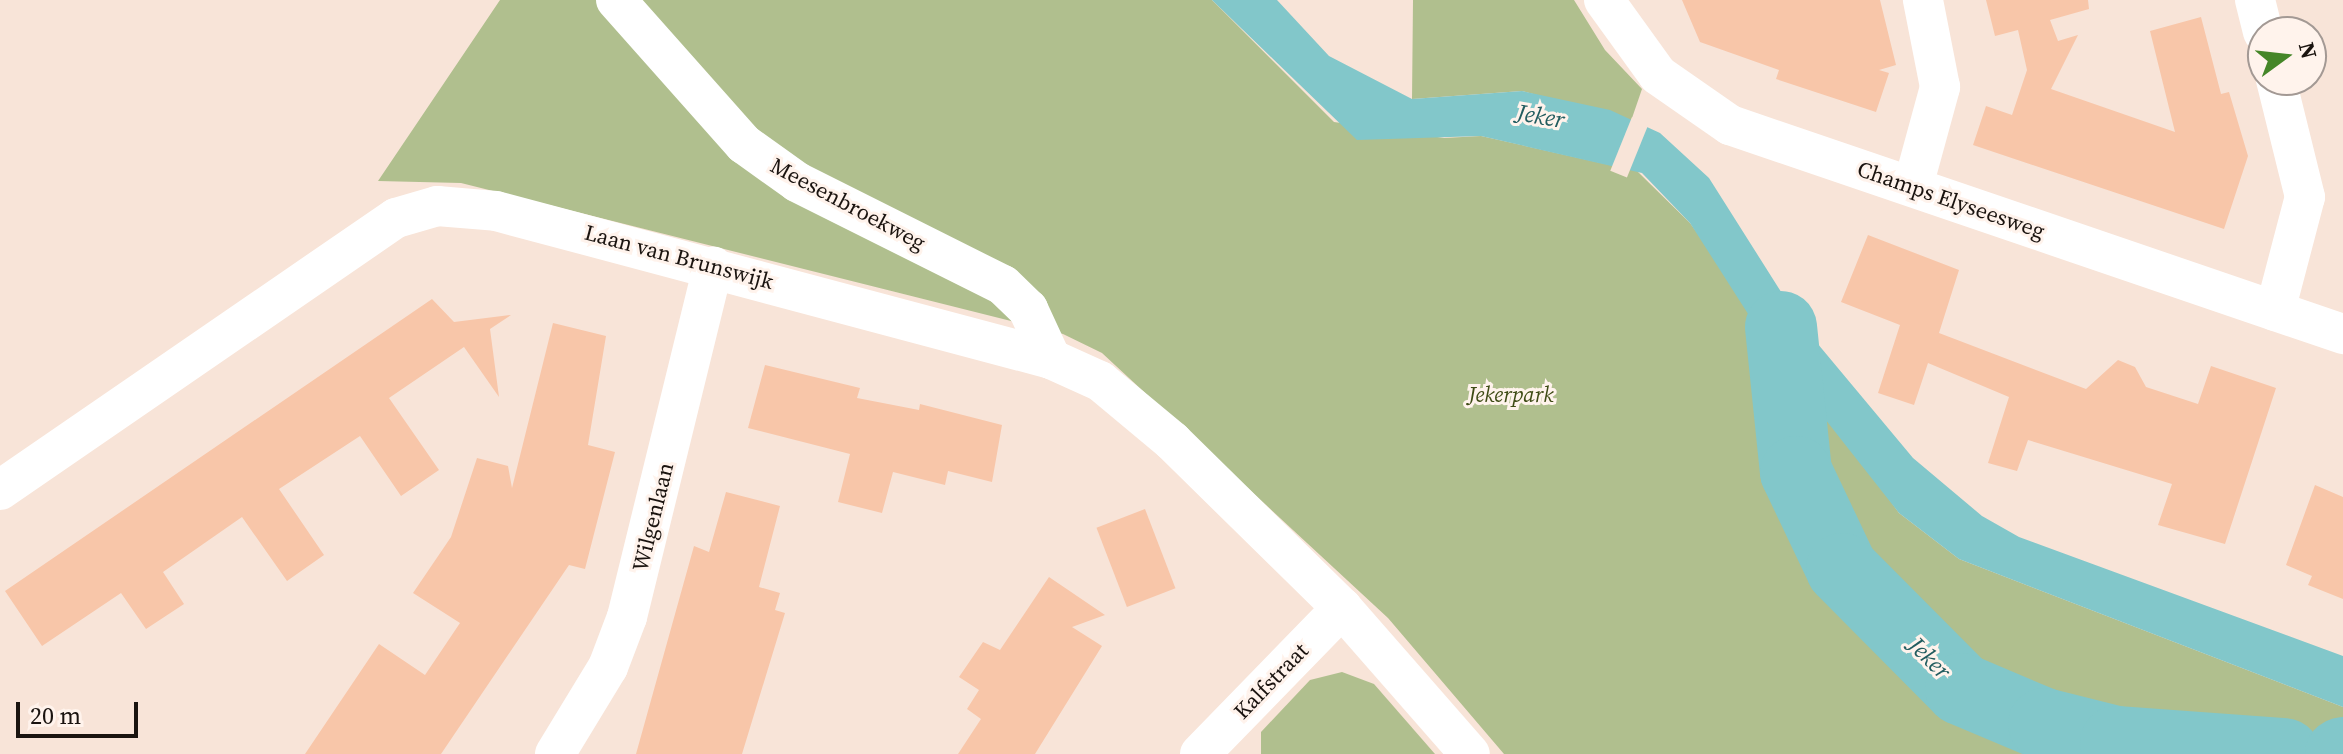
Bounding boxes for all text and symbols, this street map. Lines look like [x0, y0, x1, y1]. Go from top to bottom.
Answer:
north arrow [2247, 16, 2327, 96]
text: N [2292, 39, 2325, 62]
water label: Jeker [1515, 98, 1567, 134]
street label: Meesenbroekweg [766, 152, 930, 256]
street label: Champs Elyseesweg [1854, 156, 2048, 244]
street label: Laan van Brunswijk [582, 219, 776, 295]
park label: Jekerpark [1468, 382, 1554, 408]
street label: Wilgenlaan [627, 460, 679, 574]
water label: Jeker [1903, 631, 1957, 685]
street label: Kalfstraat [1228, 638, 1314, 724]
scale bar [20, 686, 142, 736]
text: 20 m [30, 699, 81, 732]

